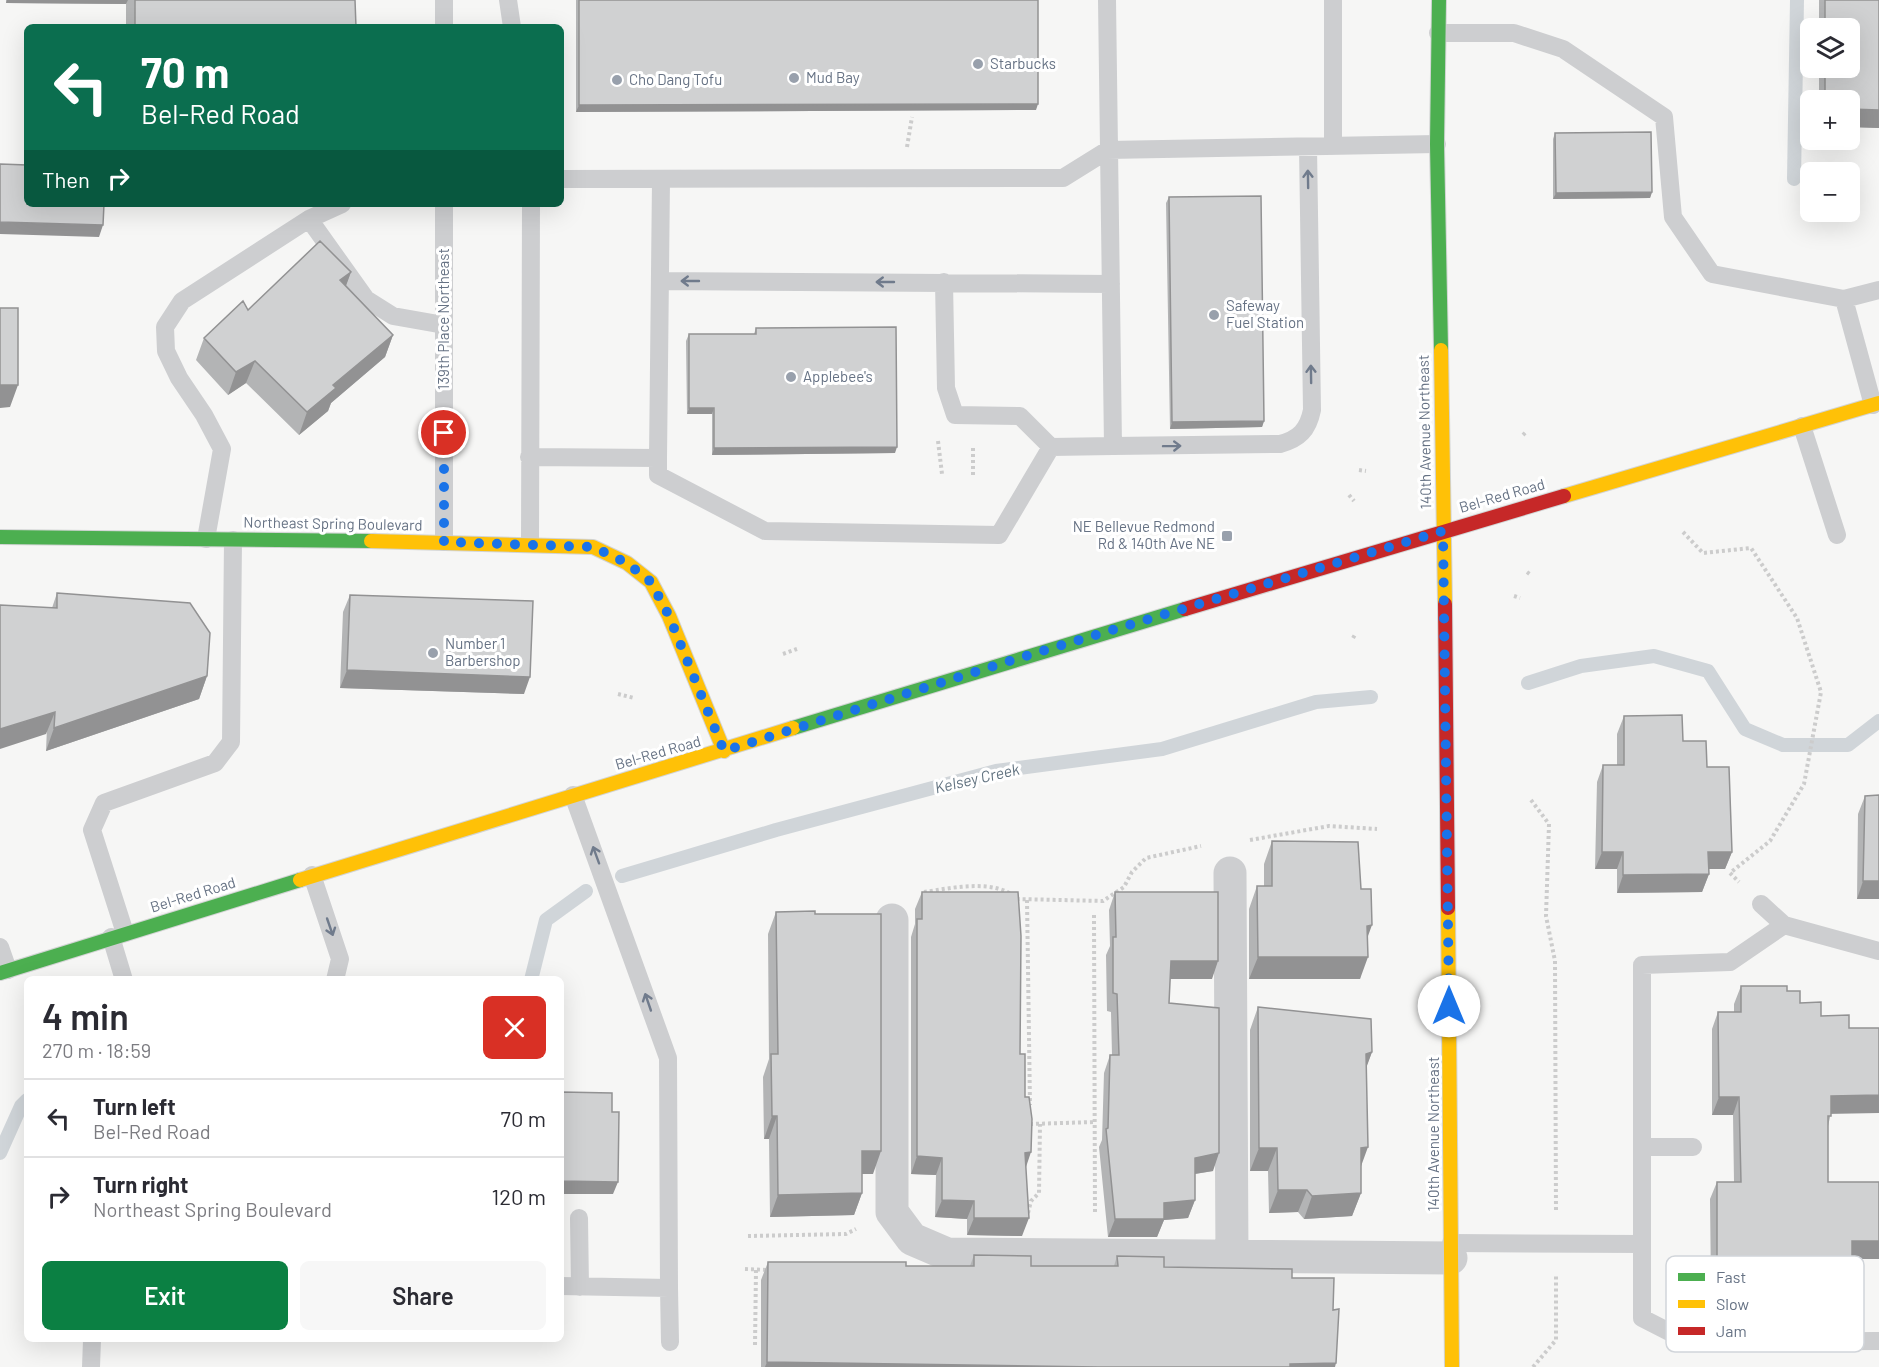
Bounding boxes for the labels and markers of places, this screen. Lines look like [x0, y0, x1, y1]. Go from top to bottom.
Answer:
place label: Starbucks [990, 54, 1056, 72]
marker: Starbucks [971, 57, 985, 71]
place label: Mud Bay [806, 68, 860, 86]
place label: Cho Dang Tofu [629, 70, 722, 88]
marker: Mud Bay [787, 71, 801, 85]
marker: Cho Dang Tofu [610, 73, 624, 87]
place label: Safeway Fuel Station [1226, 296, 1304, 331]
marker: Safeway Fuel Station [1207, 308, 1221, 322]
place label: Applebee's [803, 367, 873, 385]
marker: Applebee's [784, 370, 798, 384]
pin [418, 407, 469, 458]
place label: NE Bellevue Redmond Rd & 140th Ave NE [1073, 517, 1215, 552]
marker: NE Bellevue Redmond Rd & 140th Ave NE [1220, 529, 1234, 543]
place label: Number 1 Barbershop [445, 634, 521, 669]
marker: Number 1 Barbershop [426, 646, 440, 660]

